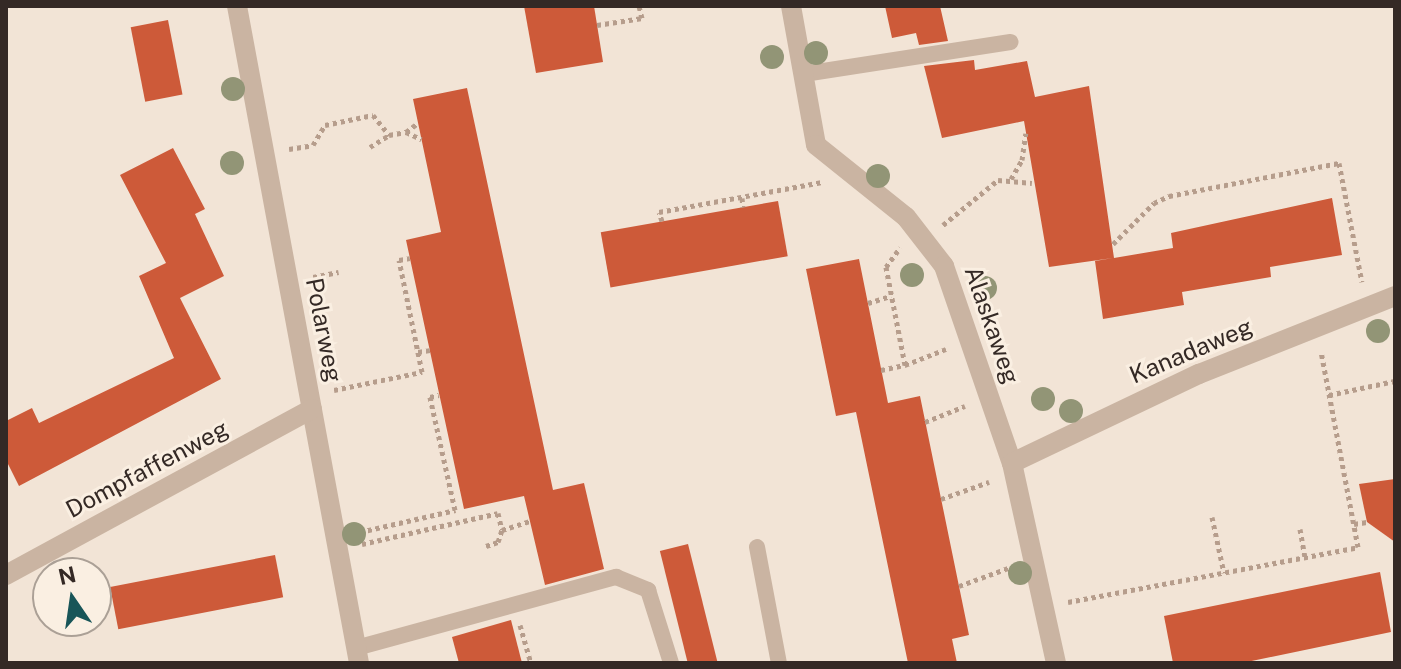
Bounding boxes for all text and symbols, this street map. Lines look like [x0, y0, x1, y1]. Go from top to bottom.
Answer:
street label: Alaskaweg [958, 262, 1026, 388]
street label: Polarweg [300, 275, 348, 385]
street label: Kanadaweg [1125, 312, 1257, 390]
street label: Dompfaffenweg [61, 414, 233, 524]
north arrow [32, 557, 112, 637]
text: N [56, 561, 78, 590]

